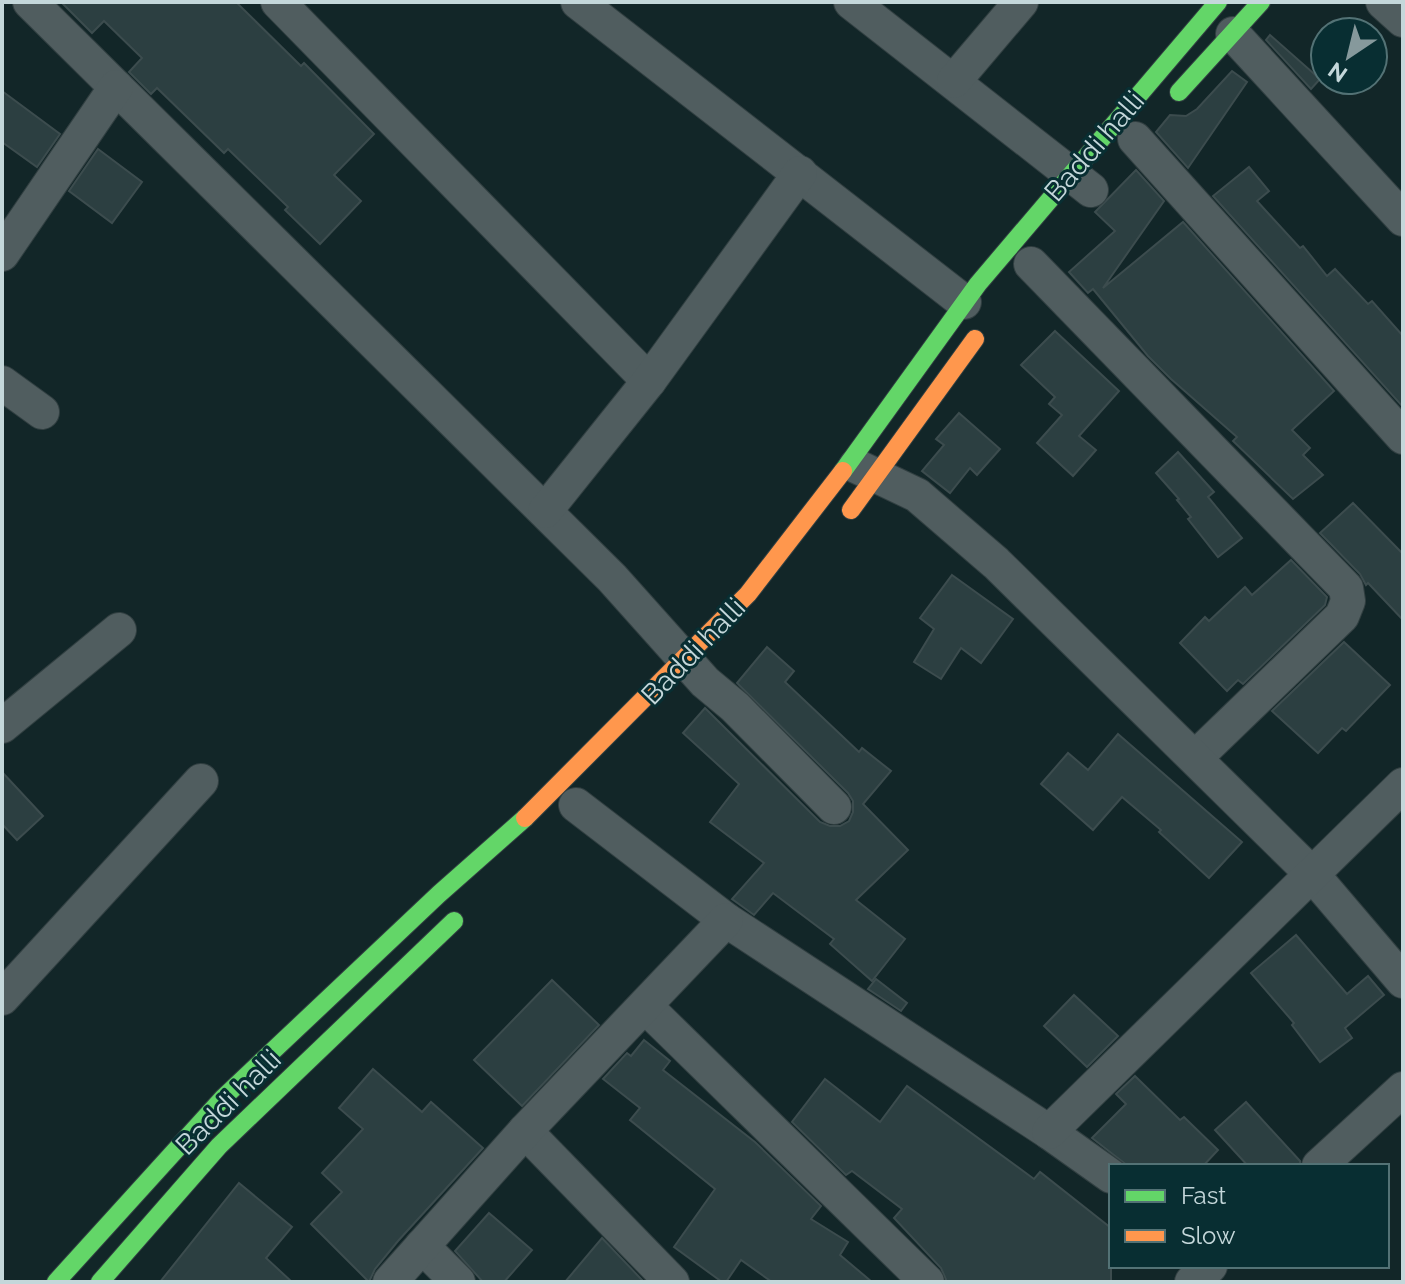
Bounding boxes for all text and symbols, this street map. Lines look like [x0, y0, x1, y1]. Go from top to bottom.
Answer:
north arrow [1309, 16, 1389, 96]
text: N [1323, 57, 1352, 88]
street label: Baddi halli [1038, 85, 1151, 208]
street label: Baddi halli [635, 591, 752, 711]
street label: Baddi halli [169, 1043, 288, 1162]
legend [1109, 1164, 1389, 1268]
text: Fast [1181, 1181, 1226, 1210]
text: Slow [1181, 1221, 1236, 1250]

